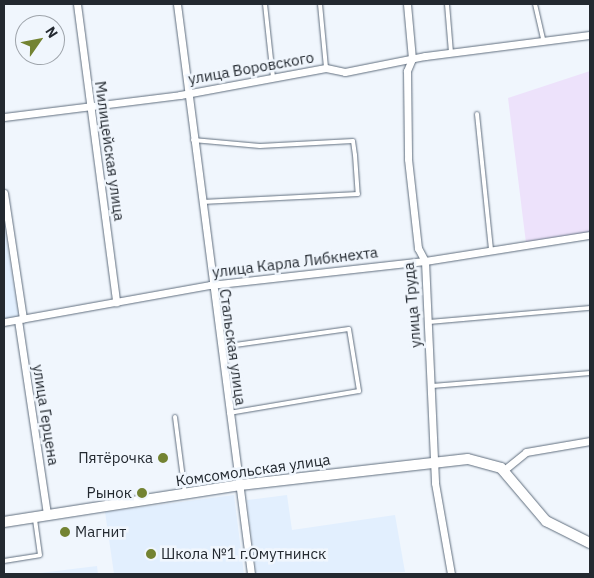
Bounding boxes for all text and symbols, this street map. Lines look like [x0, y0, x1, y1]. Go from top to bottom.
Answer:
north arrow [15, 15, 65, 65]
text: N [41, 23, 62, 42]
street label: улица Воровского [187, 48, 315, 88]
street label: Милицейская улица [91, 80, 129, 222]
street label: улица Карла Либкнехта [211, 243, 379, 281]
street label: улица Труда [399, 261, 425, 349]
street label: Стальская улица [216, 288, 250, 406]
street label: улица Герцена [29, 363, 63, 467]
place label: Пятёрочка [78, 449, 153, 467]
street label: Комсомольская улица [174, 450, 332, 490]
marker: Пятёрочка [157, 452, 169, 464]
place label: Рынок [87, 484, 132, 502]
marker: Рынок [136, 487, 148, 499]
place label: Магнит [75, 523, 126, 541]
marker: Магнит [59, 526, 71, 538]
place label: Школа №1 г.Омутнинск [161, 545, 326, 563]
marker: Школа №1 г.Омутнинск [145, 548, 157, 560]

